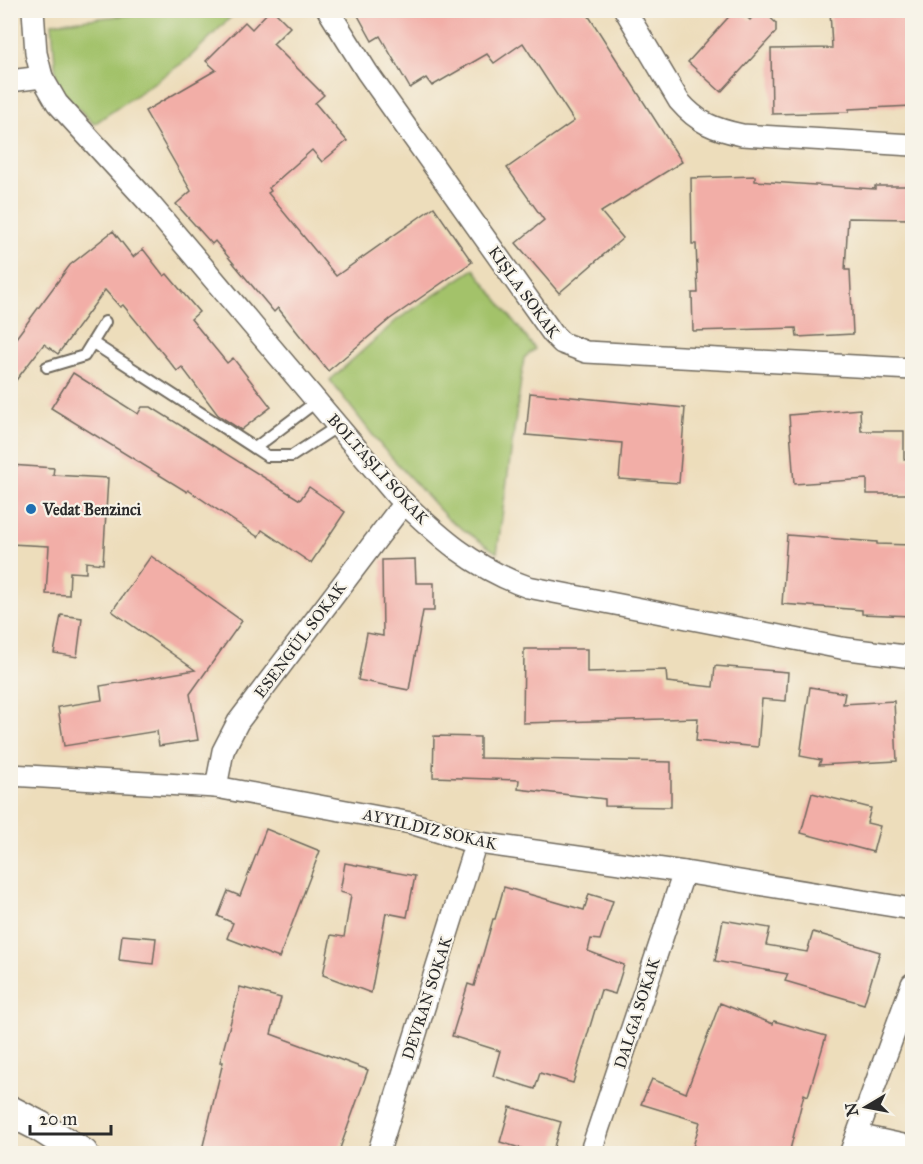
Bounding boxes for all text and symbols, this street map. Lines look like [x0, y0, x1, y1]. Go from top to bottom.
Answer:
street label: KIŞLA SOKAK [484, 242, 564, 342]
street label: BOLTAŞLI SOKAK [324, 410, 433, 528]
place label: Vedat Benzinci [42, 500, 142, 519]
marker: Vedat Benzinci [24, 502, 38, 516]
street label: ESENGÜL SOKAK [250, 577, 350, 702]
street label: AYYILDIZ SOKAK [360, 804, 500, 854]
street label: DEVRAN SOKAK [398, 933, 456, 1062]
street label: DALGA SOKAK [610, 954, 664, 1071]
north arrow [836, 1077, 896, 1137]
scale bar [30, 1098, 111, 1136]
text: N [841, 1101, 862, 1118]
text: 20 m [39, 1108, 77, 1130]

